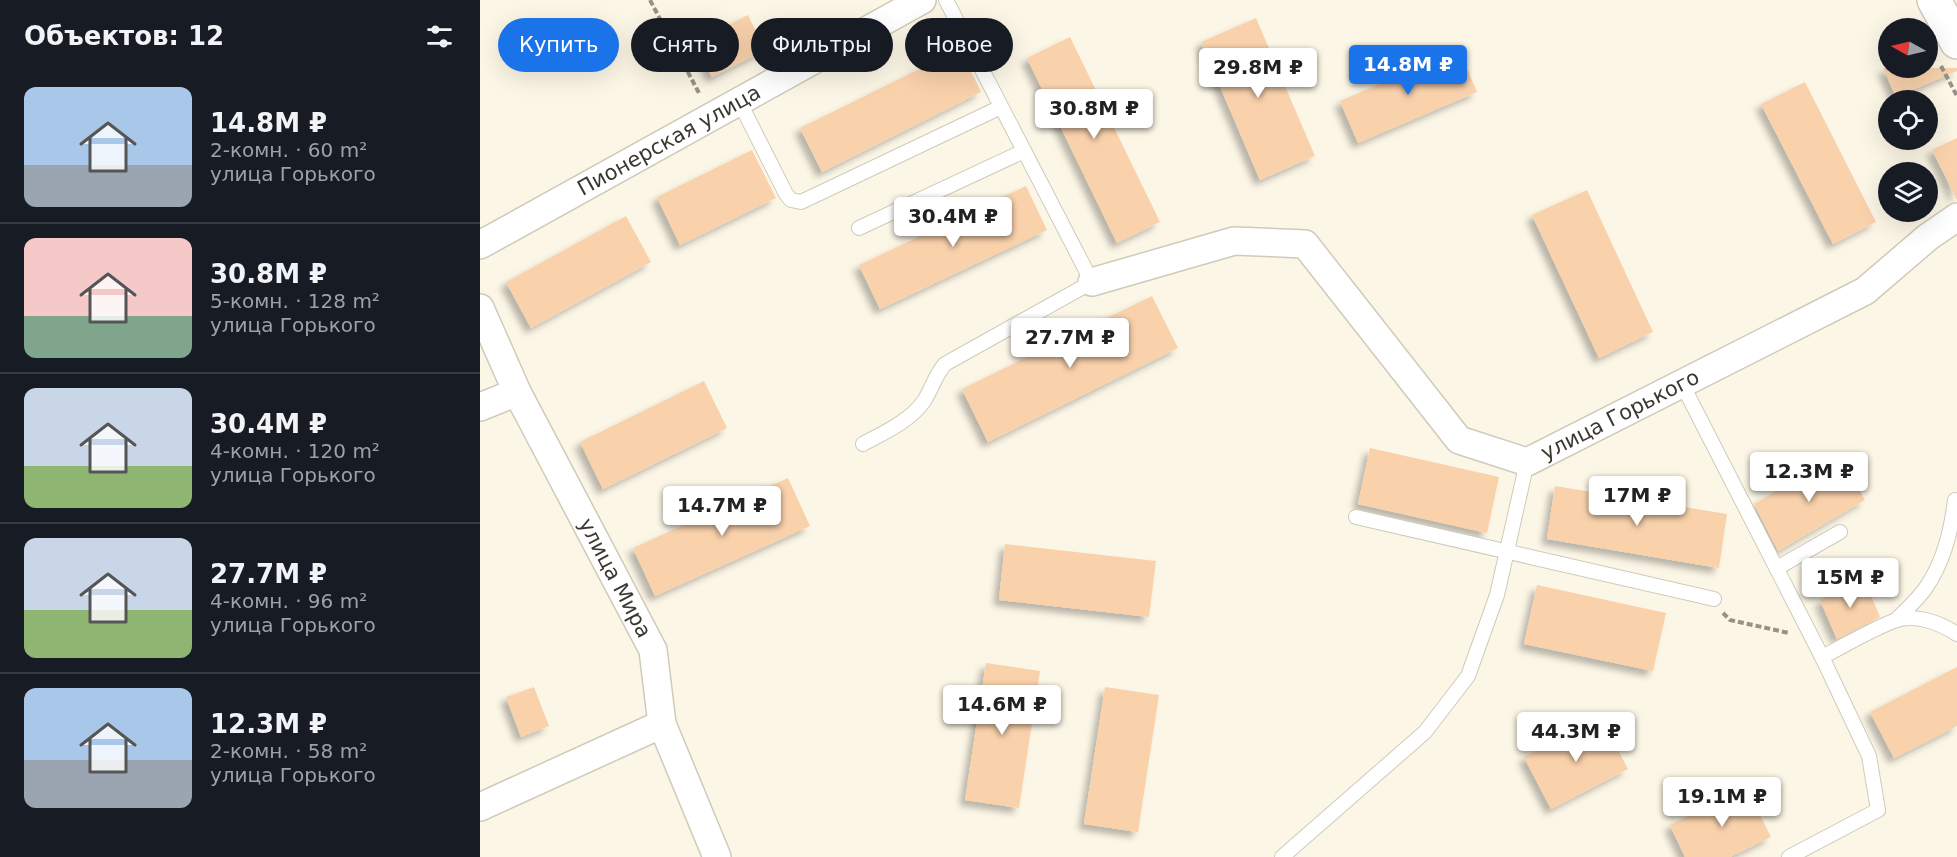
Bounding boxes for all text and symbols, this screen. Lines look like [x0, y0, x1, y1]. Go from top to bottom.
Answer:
chip: Купить [498, 18, 619, 72]
chip: Снять [631, 18, 739, 72]
chip: Фильтры [751, 18, 893, 72]
chip: Новое [905, 18, 1013, 72]
north arrow [1878, 18, 1938, 78]
map controls [1878, 18, 1938, 222]
icon: filters [423, 20, 456, 53]
text: Объектов: 12 [24, 21, 224, 51]
pin: 14.8M ₽ [1353, 45, 1463, 96]
pin: 29.8M ₽ [1203, 48, 1313, 99]
text: 14.8M ₽ [1363, 52, 1453, 76]
text: 29.8M ₽ [1213, 55, 1303, 79]
street label: Пионерская улица [573, 80, 765, 201]
pin: 30.8M ₽ [1039, 89, 1149, 140]
button: locate [1878, 90, 1938, 150]
text: 30.8M ₽ [1049, 96, 1139, 120]
text: 14.8M ₽ [210, 108, 327, 138]
icon: home [72, 111, 144, 183]
text: 2-комн. · 60 m² [210, 138, 367, 162]
text: улица Горького [210, 162, 376, 186]
button: layers [1878, 162, 1938, 222]
pin: 30.4M ₽ [898, 197, 1008, 248]
text: 30.4M ₽ [908, 204, 998, 228]
text: 30.8M ₽ [210, 259, 327, 289]
icon: home [72, 262, 144, 334]
text: 5-комн. · 128 m² [210, 289, 380, 313]
text: улица Горького [210, 313, 376, 337]
pin: 27.7M ₽ [1015, 318, 1125, 369]
text: 27.7M ₽ [1025, 325, 1115, 349]
street label: улица Горького [1537, 365, 1703, 465]
text: 30.4M ₽ [210, 409, 327, 439]
icon: home [72, 412, 144, 484]
text: 4-комн. · 120 m² [210, 439, 380, 463]
pin: 12.3M ₽ [1754, 452, 1864, 503]
text: 12.3M ₽ [1764, 459, 1854, 483]
text: улица Горького [210, 463, 376, 487]
pin: 17M ₽ [1595, 476, 1679, 527]
text: 17M ₽ [1603, 483, 1671, 507]
pin: 14.7M ₽ [667, 486, 777, 537]
text: 14.7M ₽ [677, 493, 767, 517]
street label: улица Мира [574, 514, 656, 642]
pin: 15M ₽ [1808, 558, 1892, 609]
text: 27.7M ₽ [210, 559, 327, 589]
icon: home [72, 562, 144, 634]
text: 15M ₽ [1816, 565, 1884, 589]
text: 4-комн. · 96 m² [210, 589, 367, 613]
text: улица Горького [210, 613, 376, 637]
pin: 14.6M ₽ [947, 685, 1057, 736]
text: 14.6M ₽ [957, 692, 1047, 716]
text: 12.3M ₽ [210, 709, 327, 739]
icon: home [72, 712, 144, 784]
pin: 44.3M ₽ [1521, 712, 1631, 763]
text: 44.3M ₽ [1531, 719, 1621, 743]
text: 2-комн. · 58 m² [210, 739, 367, 763]
text: улица Горького [210, 763, 376, 787]
pin: 19.1M ₽ [1667, 777, 1777, 828]
text: 19.1M ₽ [1677, 784, 1767, 808]

